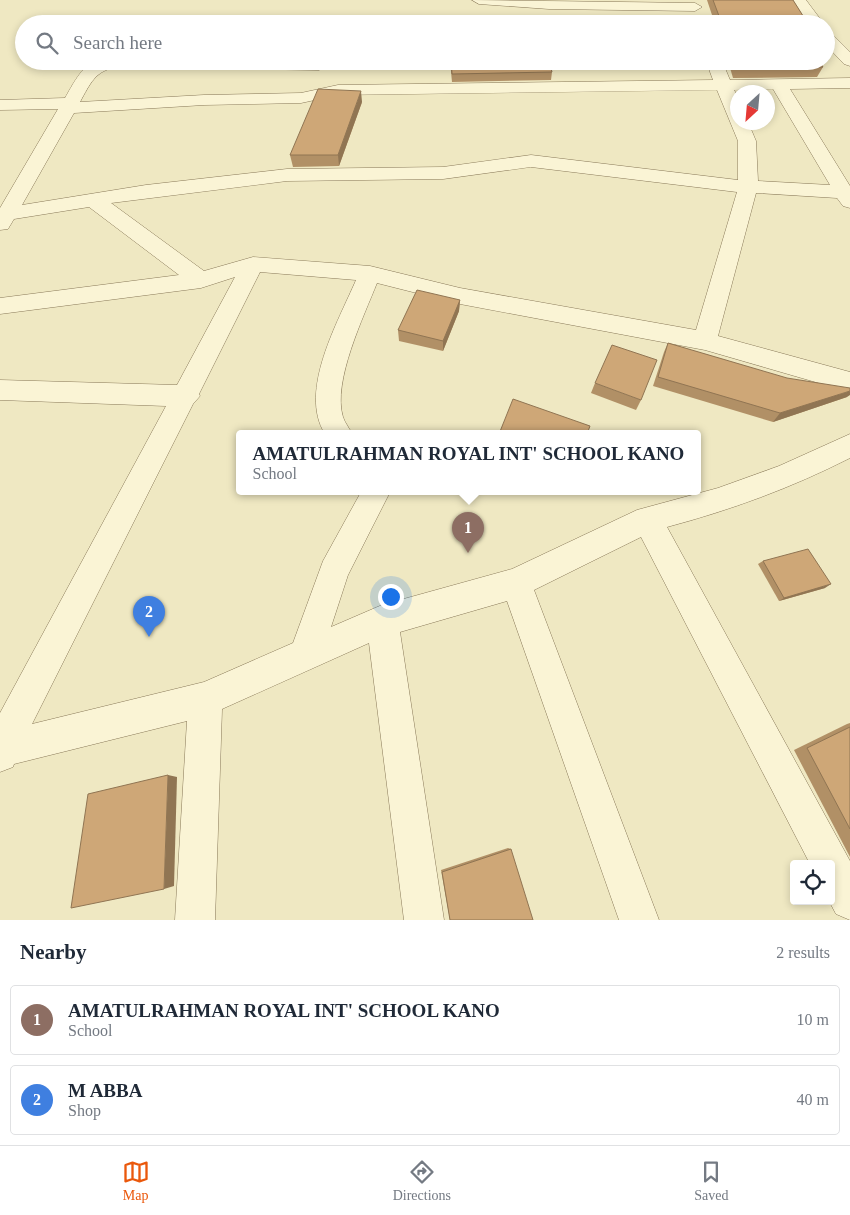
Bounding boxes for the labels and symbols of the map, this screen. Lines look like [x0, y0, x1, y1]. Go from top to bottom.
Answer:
north arrow [730, 85, 775, 130]
pin: 1 [452, 512, 484, 553]
your location [378, 584, 404, 610]
pin: 2 [133, 596, 165, 637]

